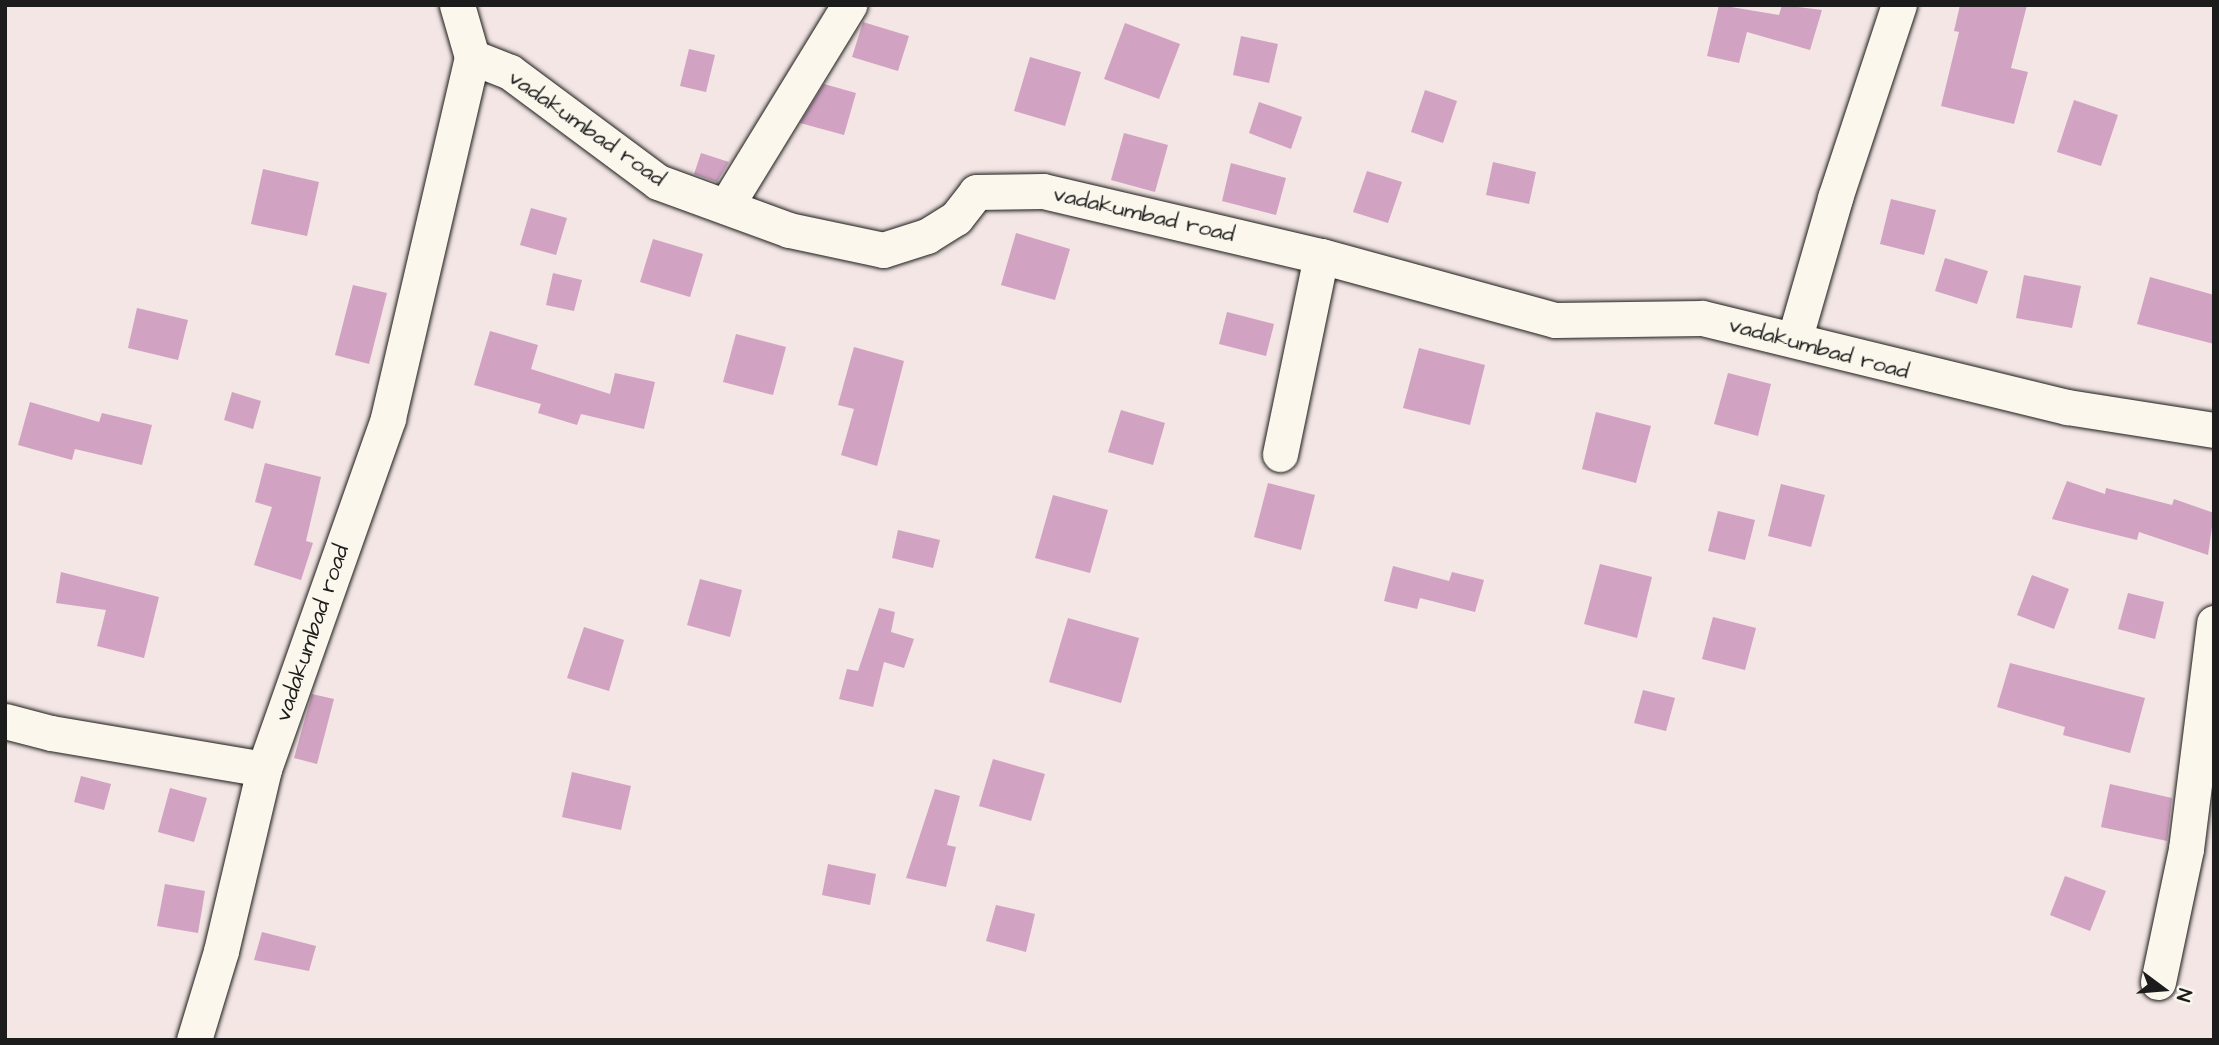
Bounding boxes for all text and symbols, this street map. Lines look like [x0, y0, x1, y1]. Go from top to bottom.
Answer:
street label: vadakumbad road [503, 63, 671, 193]
street label: vadakumbad road [1050, 180, 1238, 248]
street label: vadakumbad road [1726, 311, 1912, 385]
street label: vadakumbad road [269, 541, 355, 725]
north arrow [2128, 954, 2198, 1024]
text: N [2169, 985, 2198, 1004]

